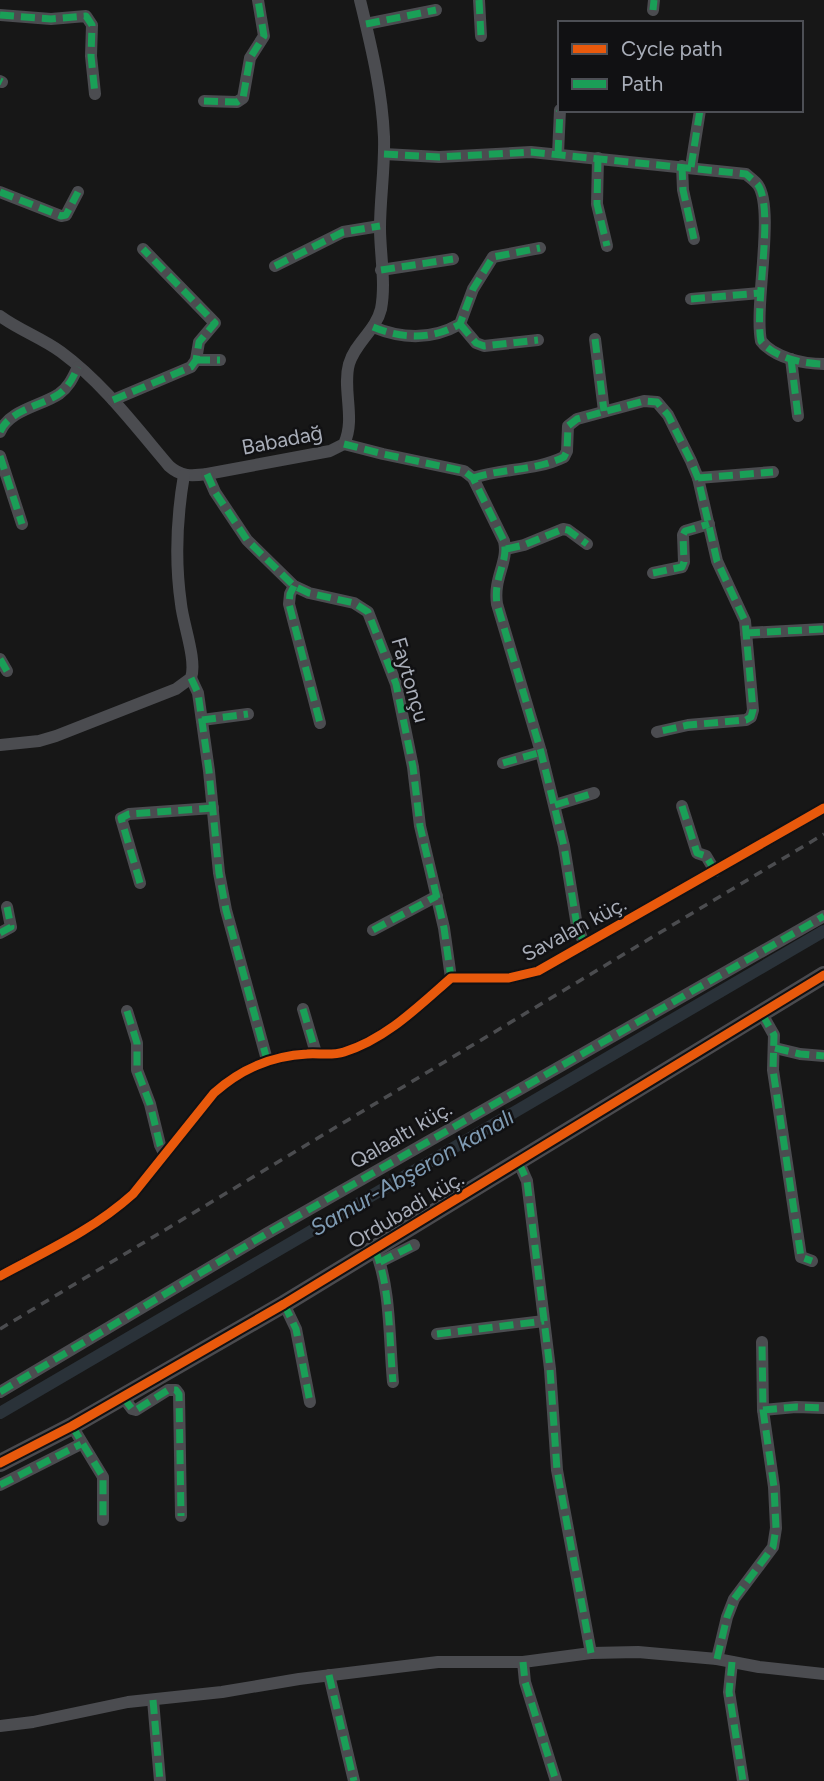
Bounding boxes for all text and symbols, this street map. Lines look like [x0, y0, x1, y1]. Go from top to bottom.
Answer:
legend [558, 21, 803, 112]
text: Cycle path [621, 36, 722, 61]
text: Path [621, 71, 663, 96]
street label: Babadağ [239, 419, 324, 460]
street label: Faytonçu [386, 634, 435, 725]
street label: Savalan küç. [517, 891, 630, 967]
street label: Qalaaltı küç. [345, 1095, 456, 1174]
water label: Samur-Abşeron kanalı [305, 1102, 519, 1242]
street label: Ordubadi küç. [343, 1165, 468, 1254]

